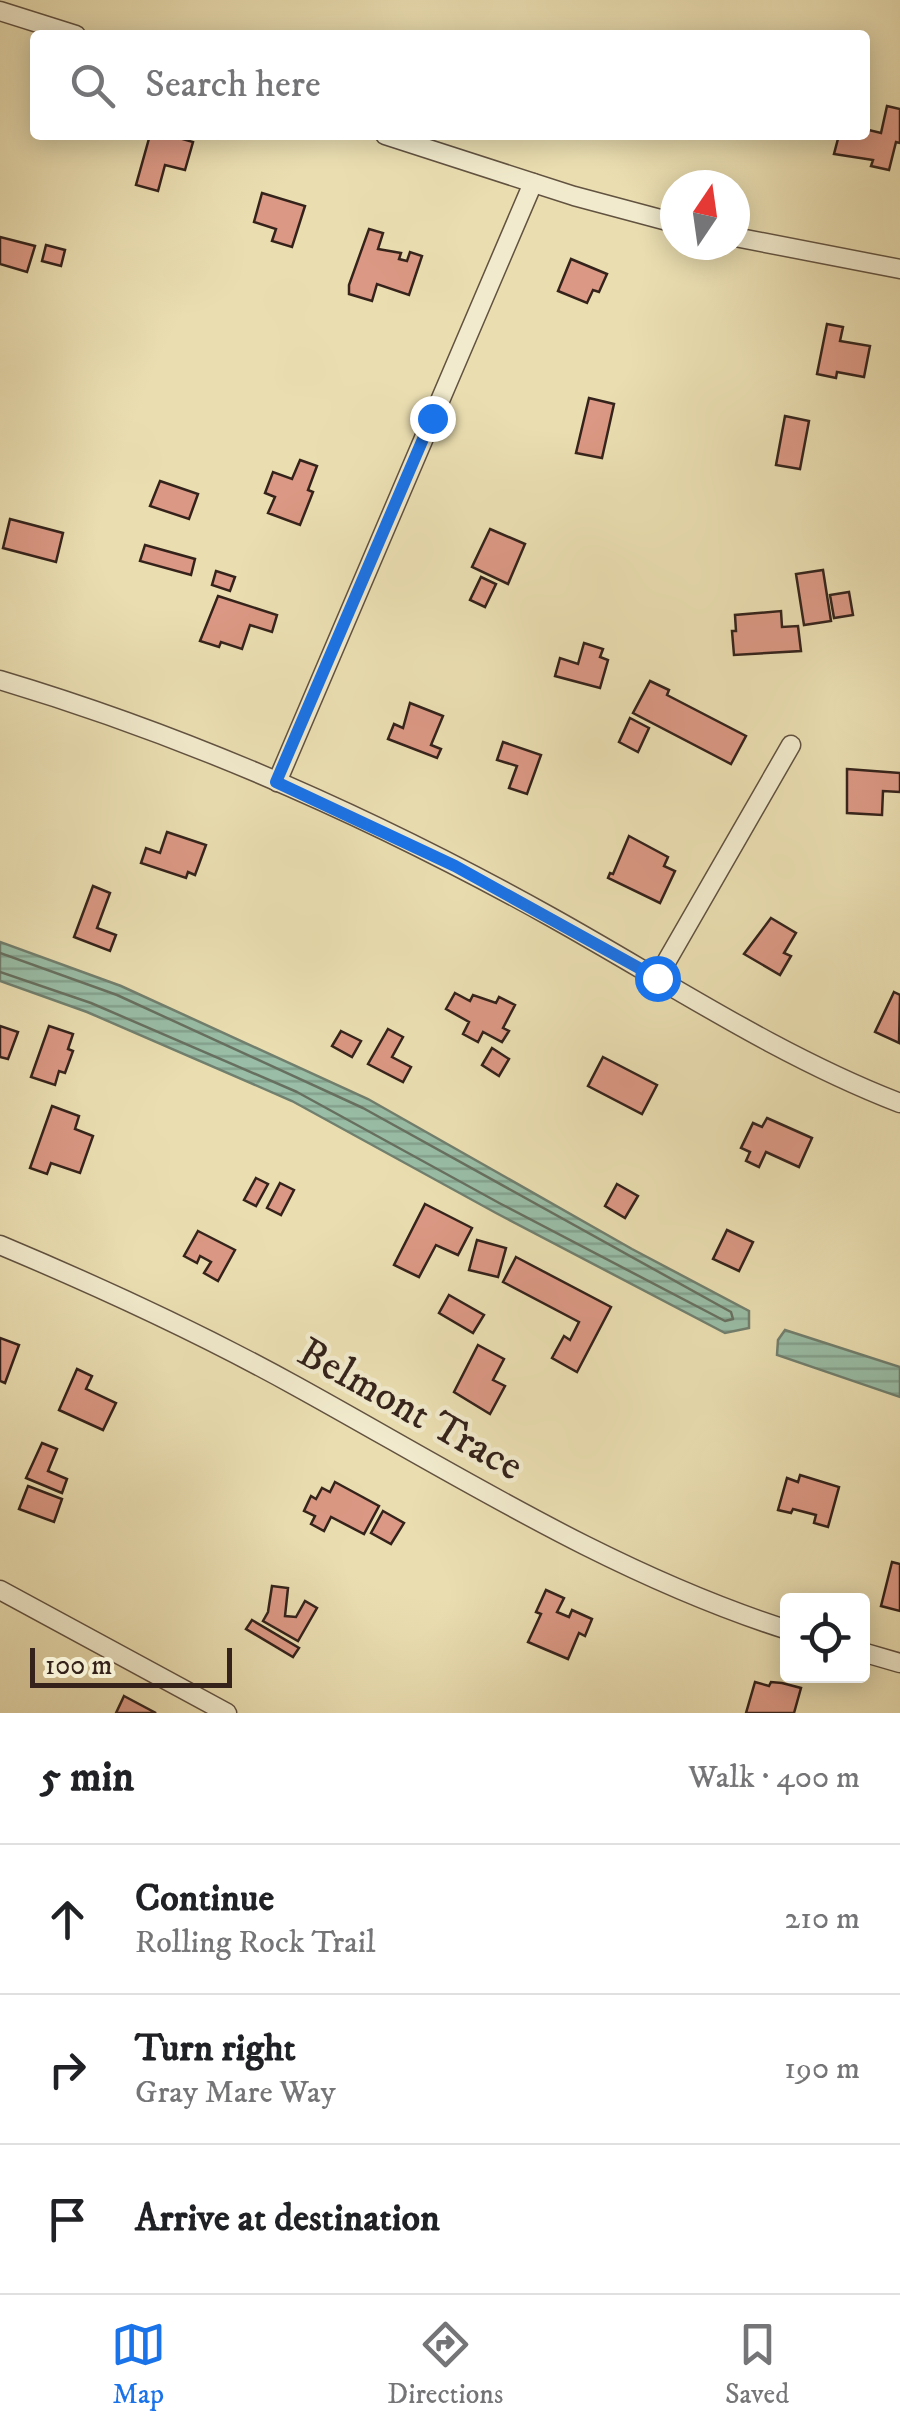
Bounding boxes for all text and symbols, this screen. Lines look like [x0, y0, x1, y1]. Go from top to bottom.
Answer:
search box [30, 30, 870, 140]
icon: search [65, 58, 120, 113]
text: Search here [145, 61, 321, 109]
north arrow [660, 170, 750, 260]
route end [410, 396, 456, 442]
route start [635, 956, 681, 1002]
street label: Belmont Trace [288, 1327, 532, 1493]
map controls [780, 1593, 870, 1683]
button: locate [780, 1593, 870, 1683]
scale bar [30, 1643, 232, 1688]
text: 100 m [45, 1648, 112, 1683]
text: 5 min [40, 1752, 134, 1804]
text: Walk · 400 m [688, 1758, 860, 1798]
text: Continue [135, 1875, 274, 1923]
icon: ahead [40, 1892, 95, 1947]
text: 210 m [785, 1899, 860, 1939]
text: Rolling Rock Trail [135, 1923, 376, 1963]
text: Turn right [135, 2025, 296, 2073]
icon: right [40, 2042, 95, 2097]
text: 190 m [784, 2049, 860, 2089]
text: Gray Mare Way [135, 2073, 336, 2113]
icon: arrive [40, 2192, 95, 2247]
text: Arrive at destination [135, 2195, 440, 2243]
tab: Map [111, 2317, 166, 2412]
tab: Directions [387, 2317, 503, 2412]
tab: Saved [725, 2317, 789, 2412]

